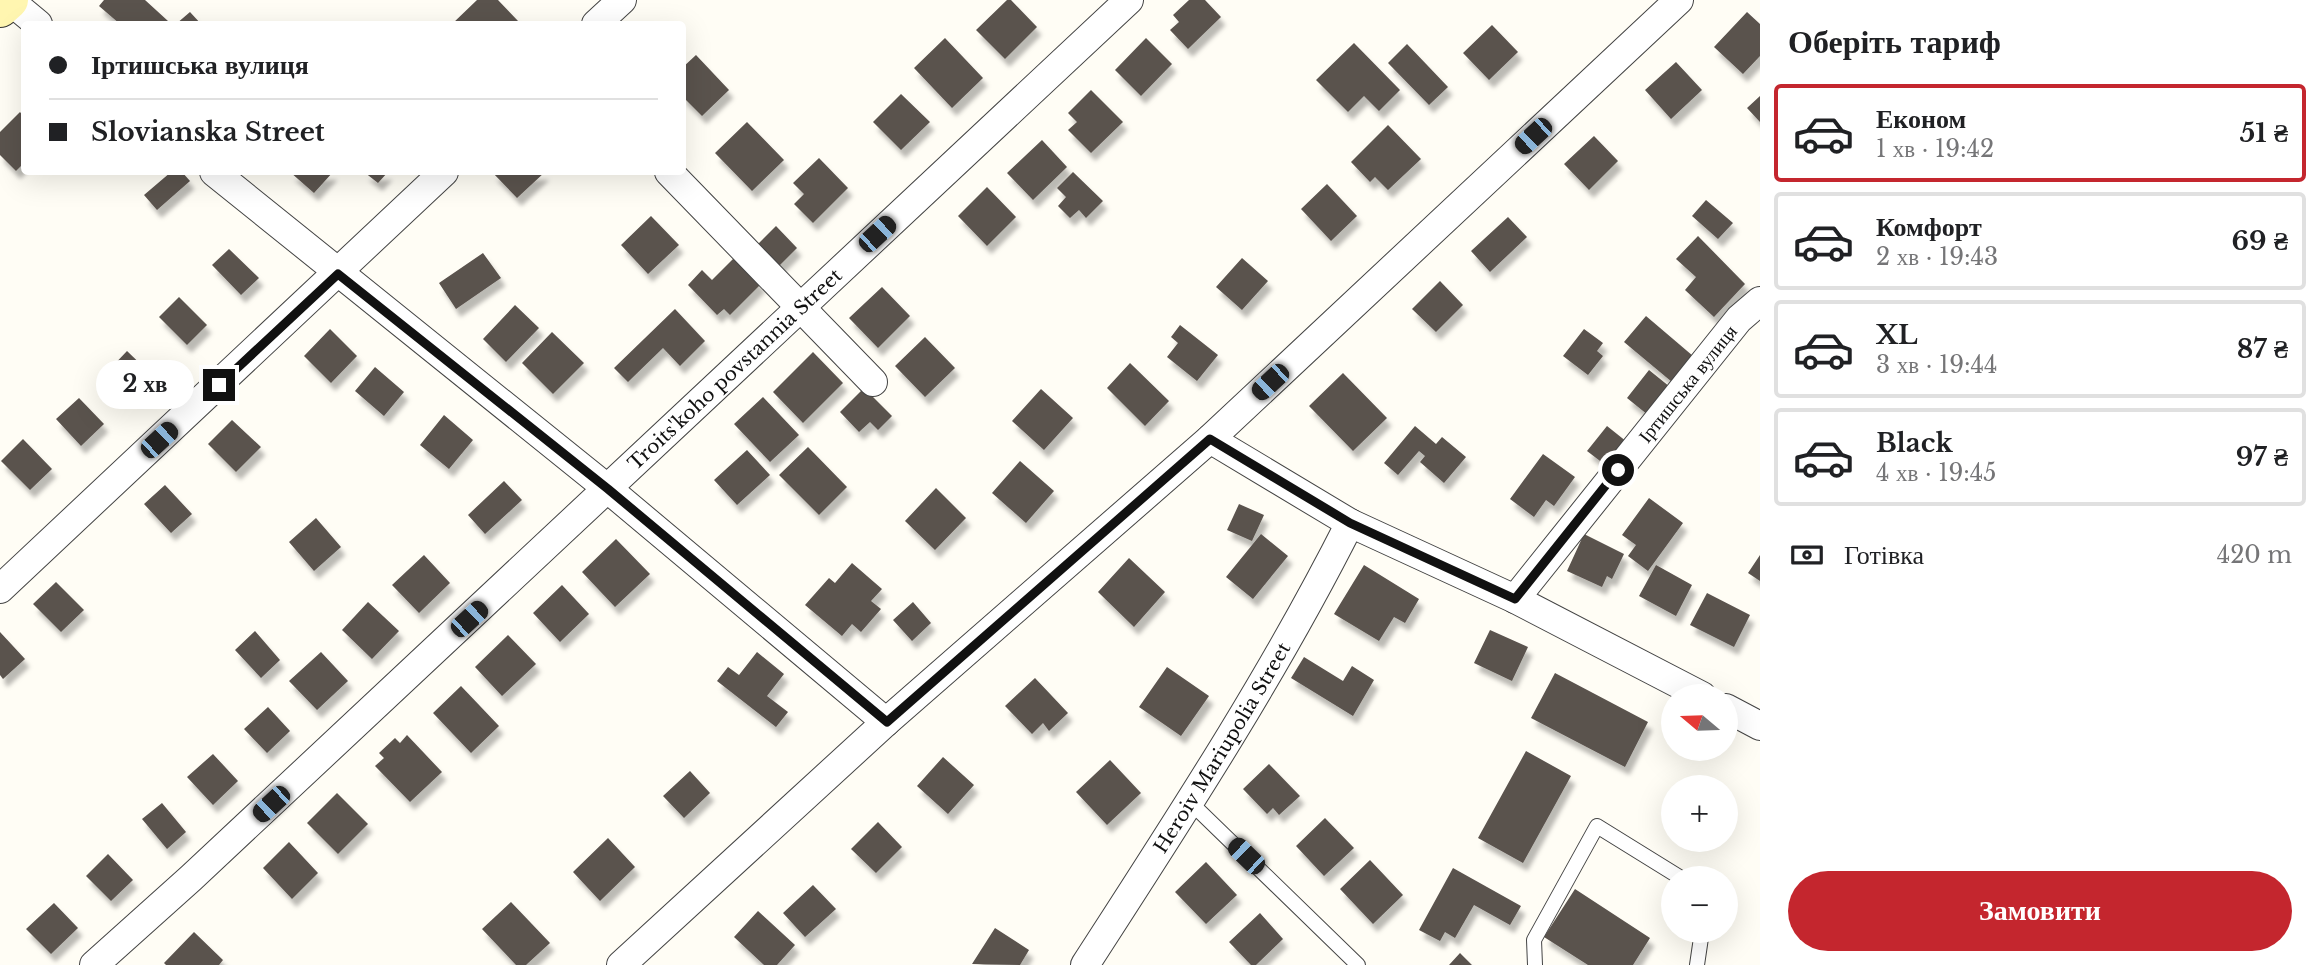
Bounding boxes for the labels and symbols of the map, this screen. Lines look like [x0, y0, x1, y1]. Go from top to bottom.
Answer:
car [1511, 114, 1556, 158]
car [855, 212, 900, 256]
street label: Troits'koho povstannia Street [623, 263, 847, 475]
street label: Іртишська вулиця [1633, 320, 1742, 447]
callout: 2 хв [96, 360, 194, 410]
car [1248, 360, 1293, 404]
route end [203, 369, 235, 401]
car [137, 418, 182, 462]
route start [1602, 454, 1634, 486]
car [447, 597, 492, 641]
street label: Heroiv Mariupolia Street [1149, 637, 1295, 857]
north arrow [1661, 684, 1738, 761]
car [249, 782, 294, 826]
car [1224, 834, 1269, 878]

